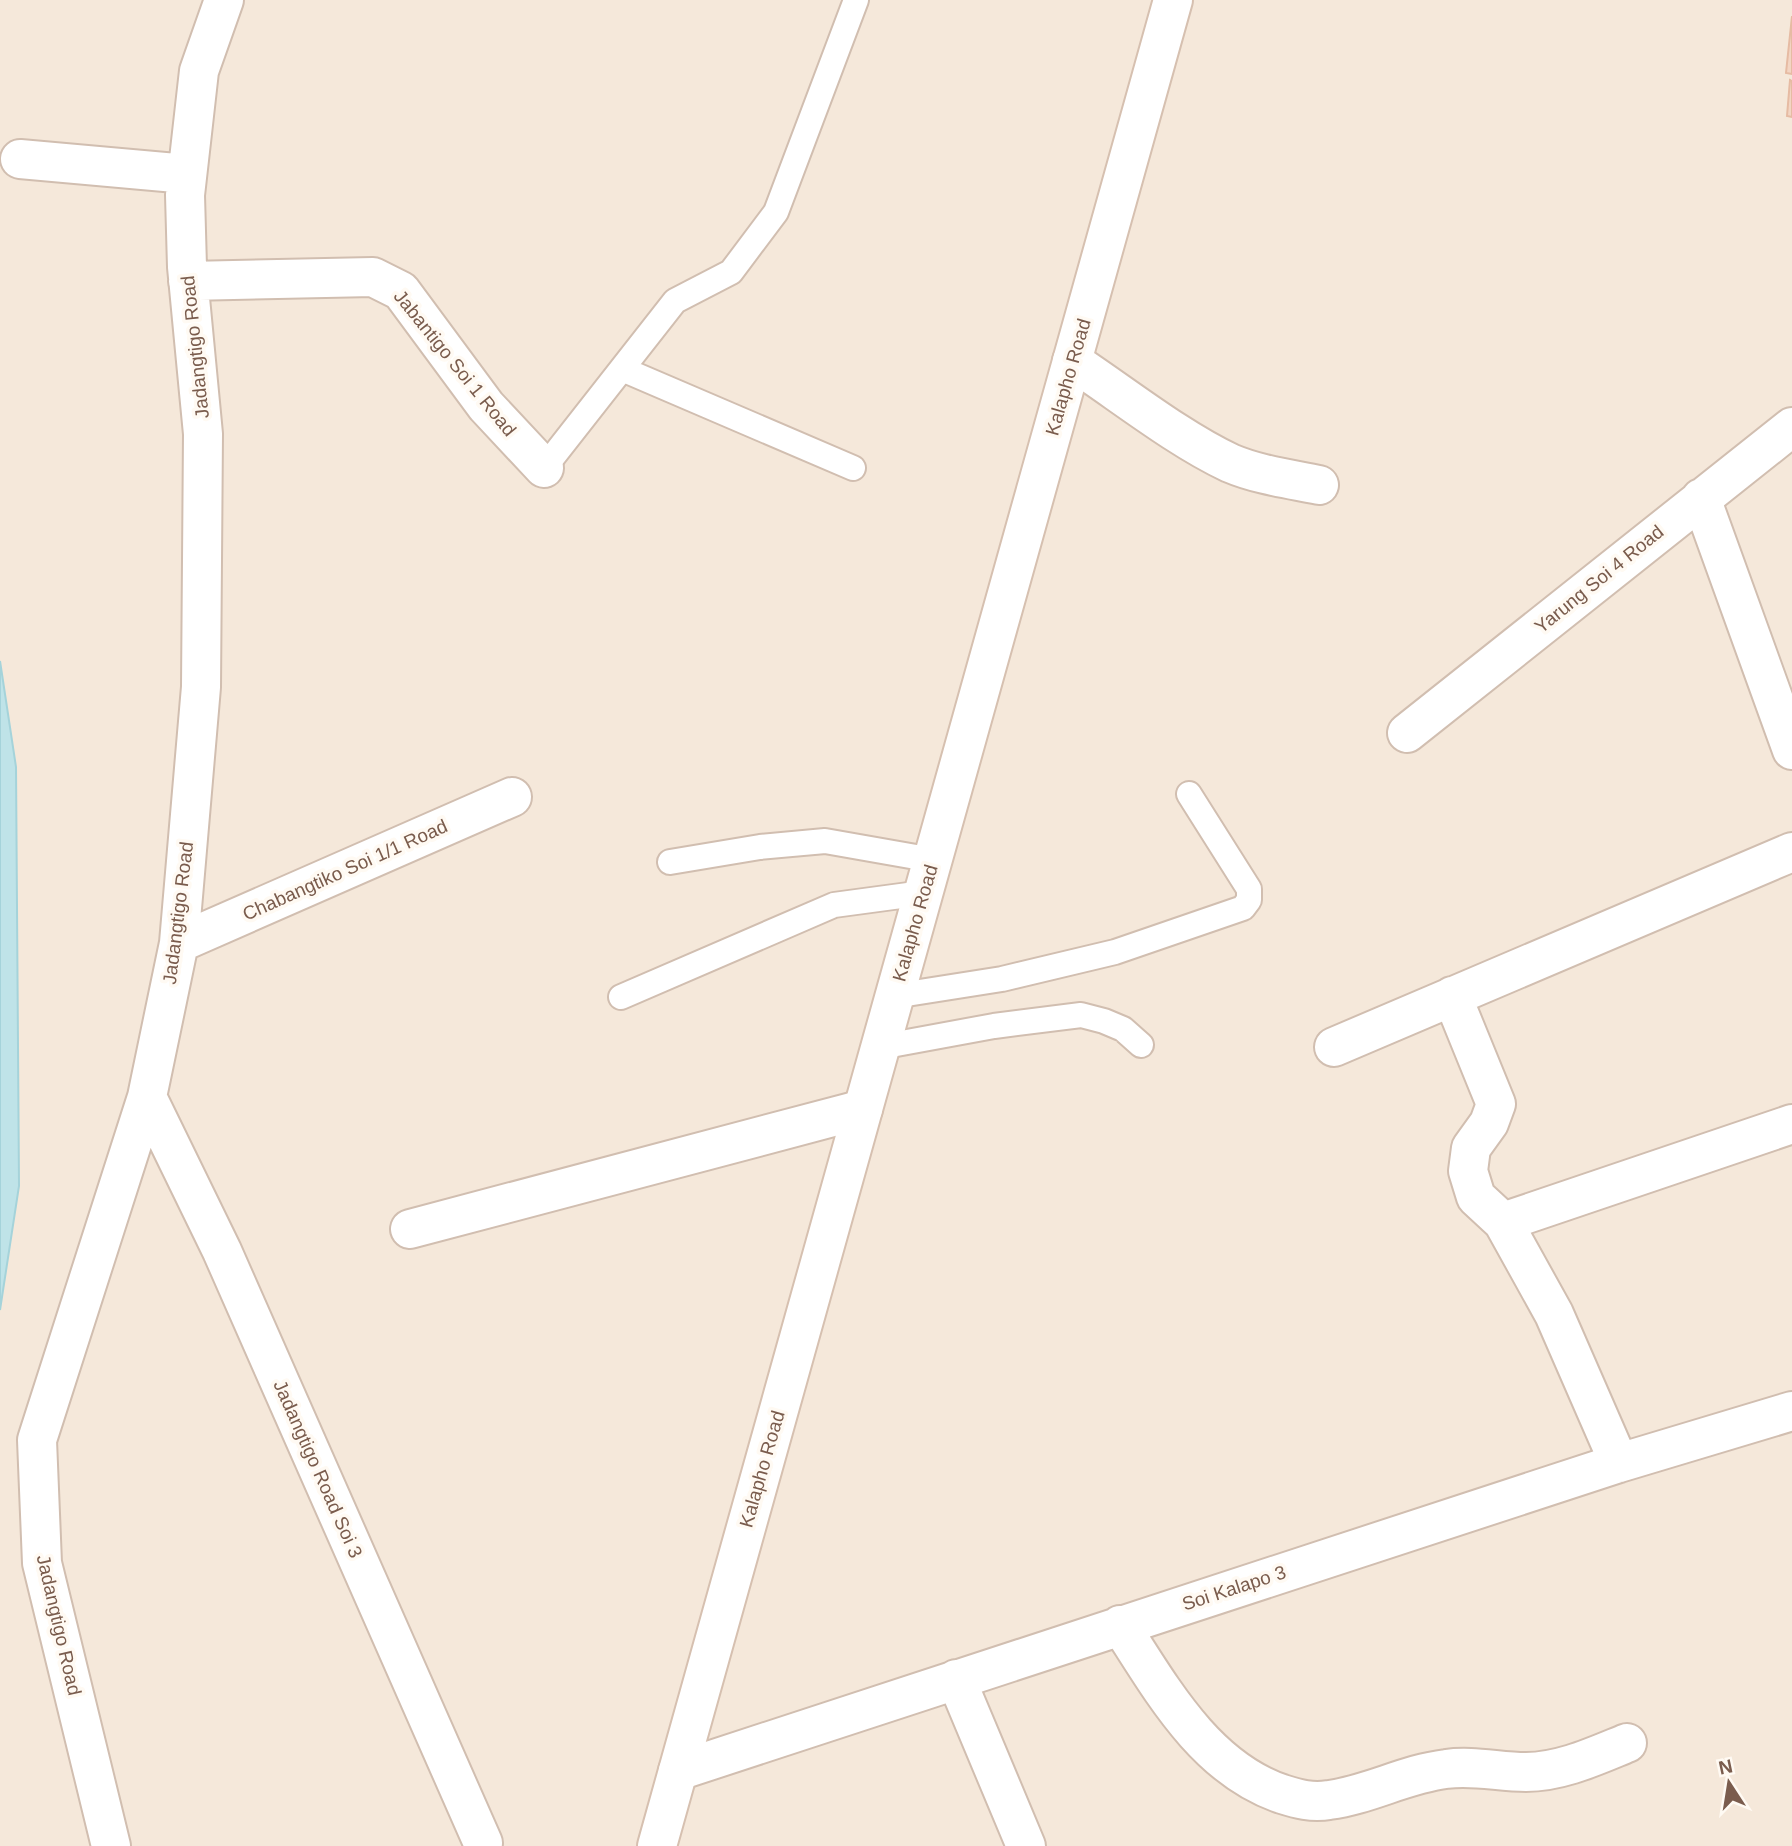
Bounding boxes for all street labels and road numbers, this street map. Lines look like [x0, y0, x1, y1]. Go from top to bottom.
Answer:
street label: Jadangtigo Road [177, 274, 213, 420]
street label: Jabantigo Soi 1 Road [390, 286, 520, 440]
street label: Kalapho Road [1041, 316, 1095, 438]
street label: Yarung Soi 4 Road [1531, 521, 1667, 637]
street label: Chabangtiko Soi 1/1 Road [239, 815, 451, 925]
street label: Jadangtigo Road [159, 840, 197, 986]
street label: Kalapho Road [888, 862, 942, 984]
street label: Jadangtigo Road Soi 3 [269, 1377, 367, 1561]
street label: Kalapho Road [735, 1408, 789, 1530]
street label: Jadangtigo Road [33, 1553, 85, 1697]
street label: Soi Kalapo 3 [1180, 1561, 1288, 1615]

